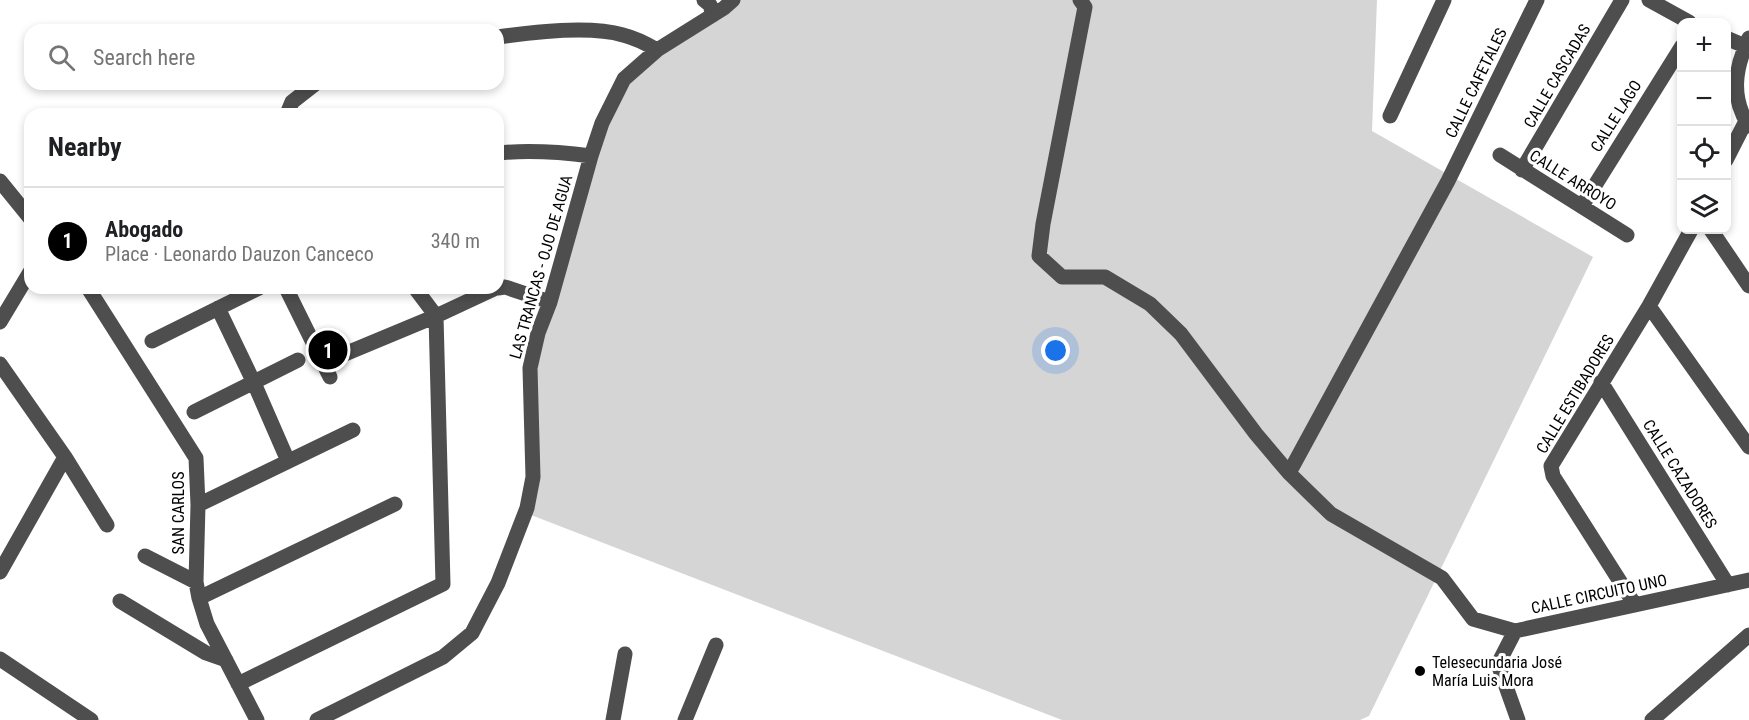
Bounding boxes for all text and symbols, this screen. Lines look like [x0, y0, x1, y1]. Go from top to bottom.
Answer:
map controls [1677, 18, 1731, 234]
button: + [1677, 18, 1731, 72]
street label: CALLE CASCADAS [1520, 21, 1594, 131]
search box [24, 24, 504, 90]
street label: CALLE CAFETALES [1441, 25, 1511, 141]
icon: search [45, 41, 78, 74]
text: Search here [93, 45, 195, 70]
button: − [1677, 72, 1731, 126]
street label: CALLE LAGO [1586, 77, 1646, 155]
button: locate [1677, 126, 1731, 180]
text: Nearby [48, 132, 122, 162]
street label: CALLE ARROYO [1526, 146, 1620, 214]
street label: LAS TRANCAS - OJO DE AGUA [506, 173, 576, 361]
button: layers [1677, 180, 1731, 234]
text: Abogado [105, 217, 183, 242]
text: 1 [62, 229, 73, 253]
text: 340 m [431, 229, 480, 253]
text: Place · Leonardo Dauzon Canceco [105, 242, 374, 266]
pin: 1 [308, 328, 348, 372]
street label: CALLE ESTIBADORES [1532, 331, 1618, 457]
your location [1041, 336, 1070, 365]
street label: CALLE CAZADORES [1639, 416, 1721, 532]
street label: SAN CARLOS [169, 472, 188, 554]
street label: CALLE CIRCUITO UNO [1529, 570, 1669, 618]
place label: Telesecundaria José María Luis Mora [1432, 653, 1562, 690]
marker: Telesecundaria José María Luis Mora [1413, 664, 1427, 678]

